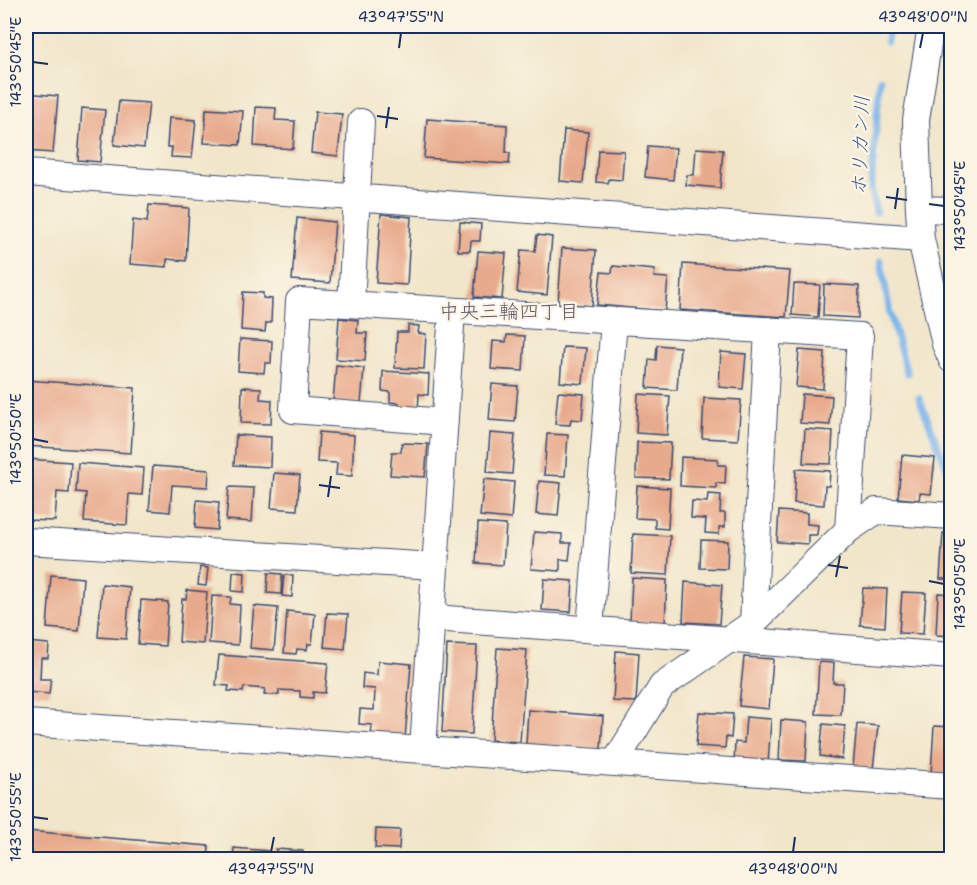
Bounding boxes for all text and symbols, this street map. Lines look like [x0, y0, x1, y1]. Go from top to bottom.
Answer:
text: 43°47'55"N [358, 7, 444, 27]
text: 43°48'00"N [878, 7, 968, 27]
text: 143°50'45"E [6, 17, 26, 107]
water label: ホリカン川 [845, 95, 875, 195]
text: 143°50'45"E [950, 161, 970, 251]
district label: 中央三輪四丁目 [439, 298, 579, 324]
text: 143°50'50"E [6, 393, 26, 485]
text: 143°50'50"E [950, 538, 970, 630]
text: 143°50'55"E [6, 772, 26, 862]
text: 43°47'55"N [228, 859, 314, 879]
text: 43°48'00"N [748, 859, 838, 879]

